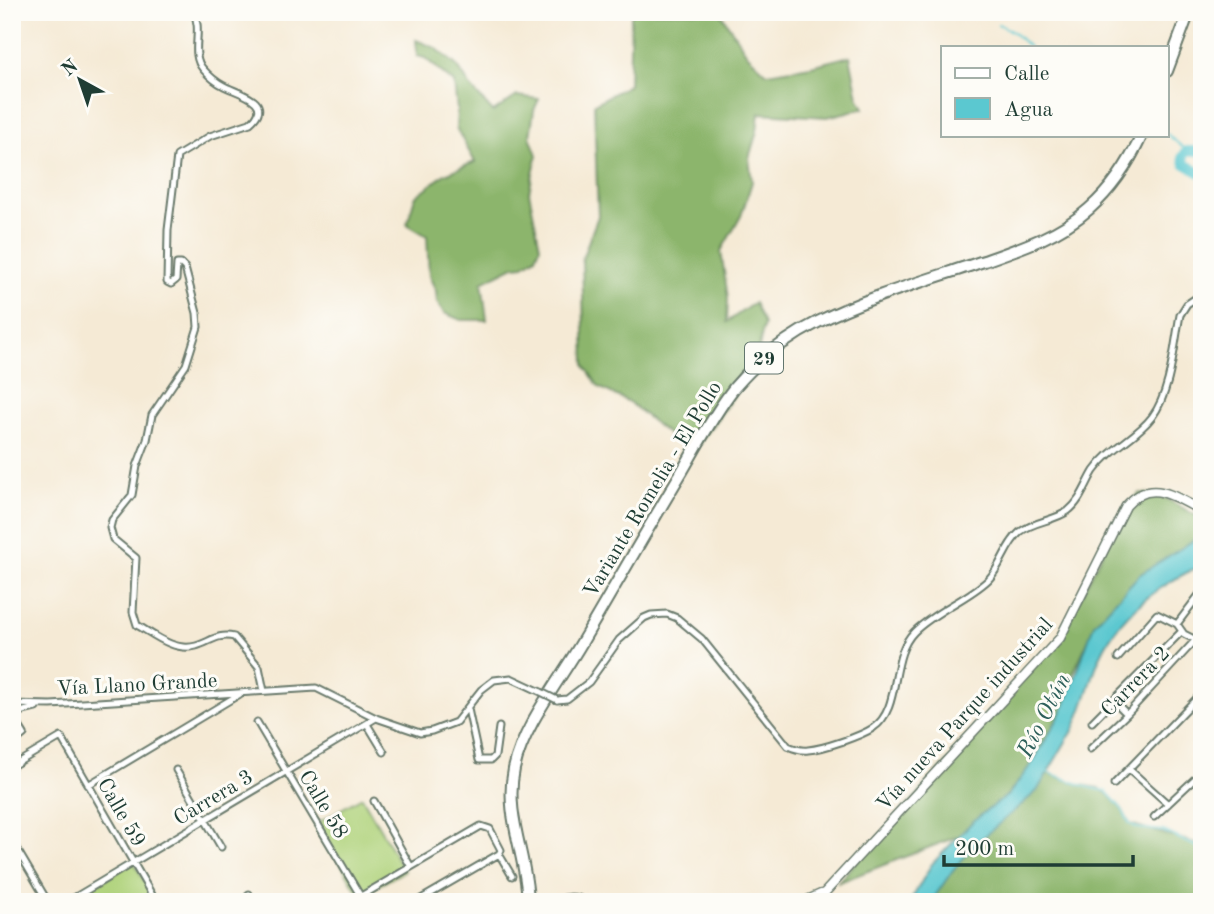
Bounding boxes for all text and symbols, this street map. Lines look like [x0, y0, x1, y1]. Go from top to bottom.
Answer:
north arrow [46, 46, 116, 116]
legend [941, 46, 1168, 136]
text: N [59, 57, 83, 81]
text: Calle [1004, 64, 1049, 85]
text: Agua [1004, 100, 1053, 121]
road number: 29 [745, 342, 783, 374]
street label: Variante Romelia - El Pollo [580, 378, 726, 602]
street label: Vía nueva Parque industrial [873, 614, 1057, 816]
street label: Carrera 2 [1098, 643, 1174, 721]
water label: Río Otún [1013, 670, 1075, 762]
street label: Vía Llano Grande [56, 671, 218, 700]
street label: Carrera 3 [170, 767, 257, 830]
street label: Calle 58 [294, 767, 351, 843]
street label: Calle 59 [93, 775, 149, 851]
scale bar [944, 823, 1134, 867]
text: 200 m [955, 839, 1014, 860]

